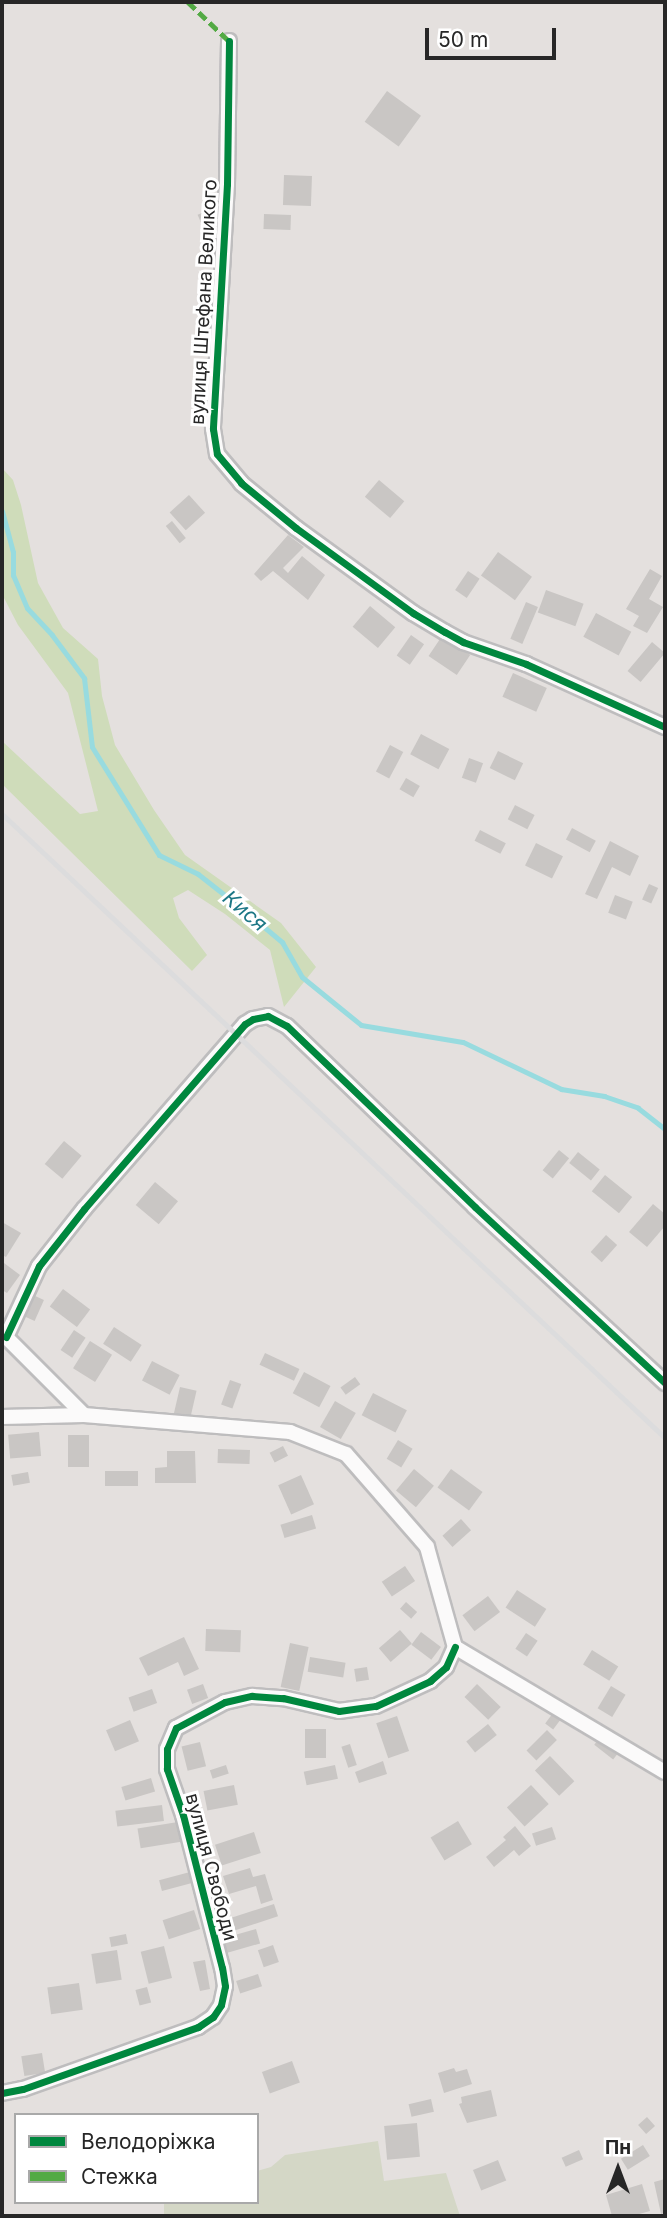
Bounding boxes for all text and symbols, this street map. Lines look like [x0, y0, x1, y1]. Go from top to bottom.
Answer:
scale bar [429, 14, 560, 58]
text: 50 m [438, 27, 488, 52]
street label: вулиця Штефана Великого [186, 179, 222, 425]
water label: Кися [218, 885, 272, 937]
street label: вулиця Свободи [180, 1791, 242, 1943]
legend [14, 2113, 259, 2204]
text: Велодоріжка [81, 2129, 216, 2154]
north arrow [583, 2134, 653, 2204]
text: Пн [605, 2136, 631, 2159]
text: Стежка [81, 2164, 158, 2189]

